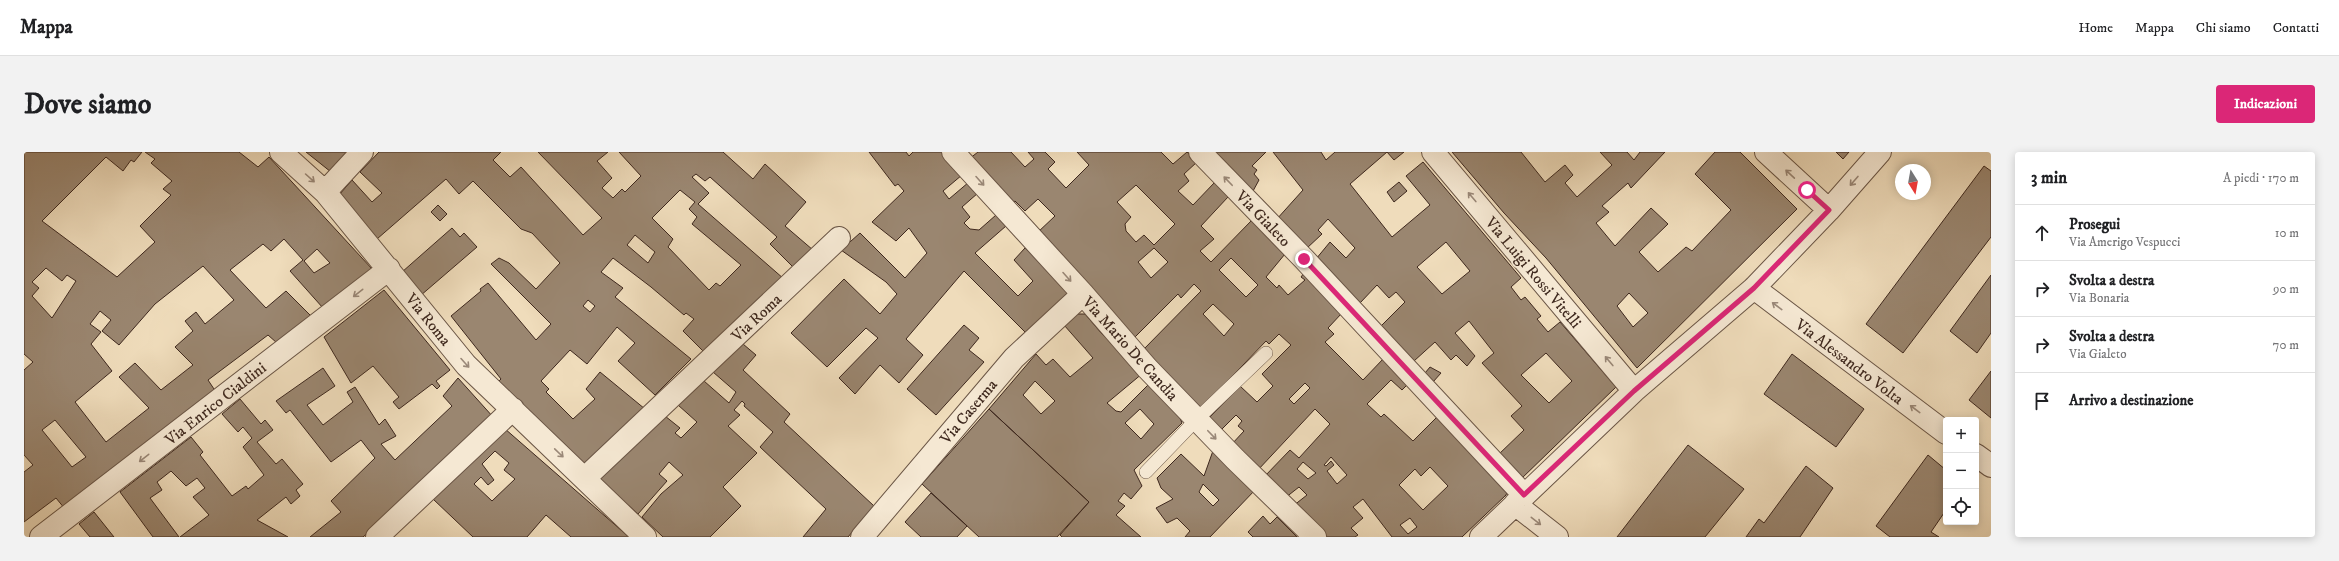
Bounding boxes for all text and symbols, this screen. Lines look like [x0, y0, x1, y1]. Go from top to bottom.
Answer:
text: Mappa [20, 16, 73, 39]
text: Home [2078, 19, 2113, 37]
text: Mappa [2135, 19, 2174, 37]
text: Chi siamo [2196, 19, 2251, 37]
text: Contatti [2273, 19, 2319, 37]
button: Indicazioni [2216, 85, 2315, 123]
text: Dove siamo [24, 87, 151, 122]
north arrow [1895, 164, 1931, 200]
text: 3 min [2031, 167, 2067, 189]
one-way arrow [1785, 170, 1795, 179]
text: A piedi · 170 m [2223, 170, 2299, 186]
one-way arrow [304, 173, 314, 182]
one-way arrow [975, 176, 984, 186]
one-way arrow [1224, 176, 1233, 186]
one-way arrow [1850, 176, 1859, 186]
route start [1798, 181, 1816, 199]
street label: Via Gialeto [1231, 186, 1295, 251]
one-way arrow [1467, 192, 1476, 203]
street label: Via Luigi Rossi Vitelli [1480, 212, 1586, 332]
text: Prosegui [2069, 215, 2120, 234]
icon: ahead [2031, 222, 2053, 244]
text: 10 m [2275, 225, 2299, 241]
text: Via Amerigo Vespucci [2069, 234, 2180, 250]
route end [1295, 250, 1313, 268]
text: Svolta a destra [2069, 271, 2154, 290]
one-way arrow [1063, 272, 1072, 282]
icon: right [2031, 278, 2053, 300]
text: 90 m [2273, 281, 2299, 297]
one-way arrow [352, 289, 363, 297]
street label: Via Roma [400, 289, 455, 350]
street label: Via Roma [727, 289, 786, 347]
text: Via Bonaria [2069, 290, 2129, 306]
street label: Via Mario De Candia [1077, 292, 1183, 405]
one-way arrow [1772, 302, 1783, 310]
street label: Via Alessandro Volta [1790, 314, 1908, 409]
text: Svolta a destra [2069, 327, 2154, 346]
icon: right [2031, 334, 2053, 356]
text: 70 m [2273, 337, 2299, 353]
text: Via Gialeto [2069, 346, 2126, 362]
one-way arrow [1605, 356, 1614, 367]
street label: Via Enrico Cialdini [160, 358, 270, 450]
one-way arrow [460, 358, 469, 368]
street label: Via Caserma [935, 375, 1002, 449]
icon: arrive [2031, 390, 2053, 412]
text: Arrivo a destinazione [2069, 391, 2193, 410]
one-way arrow [1909, 405, 1920, 413]
map controls [1943, 417, 1979, 525]
button: + [1943, 417, 1979, 453]
one-way arrow [1207, 430, 1217, 440]
one-way arrow [554, 448, 564, 458]
one-way arrow [138, 453, 149, 462]
button: − [1943, 453, 1979, 489]
button: locate [1943, 489, 1979, 525]
one-way arrow [1530, 516, 1541, 525]

